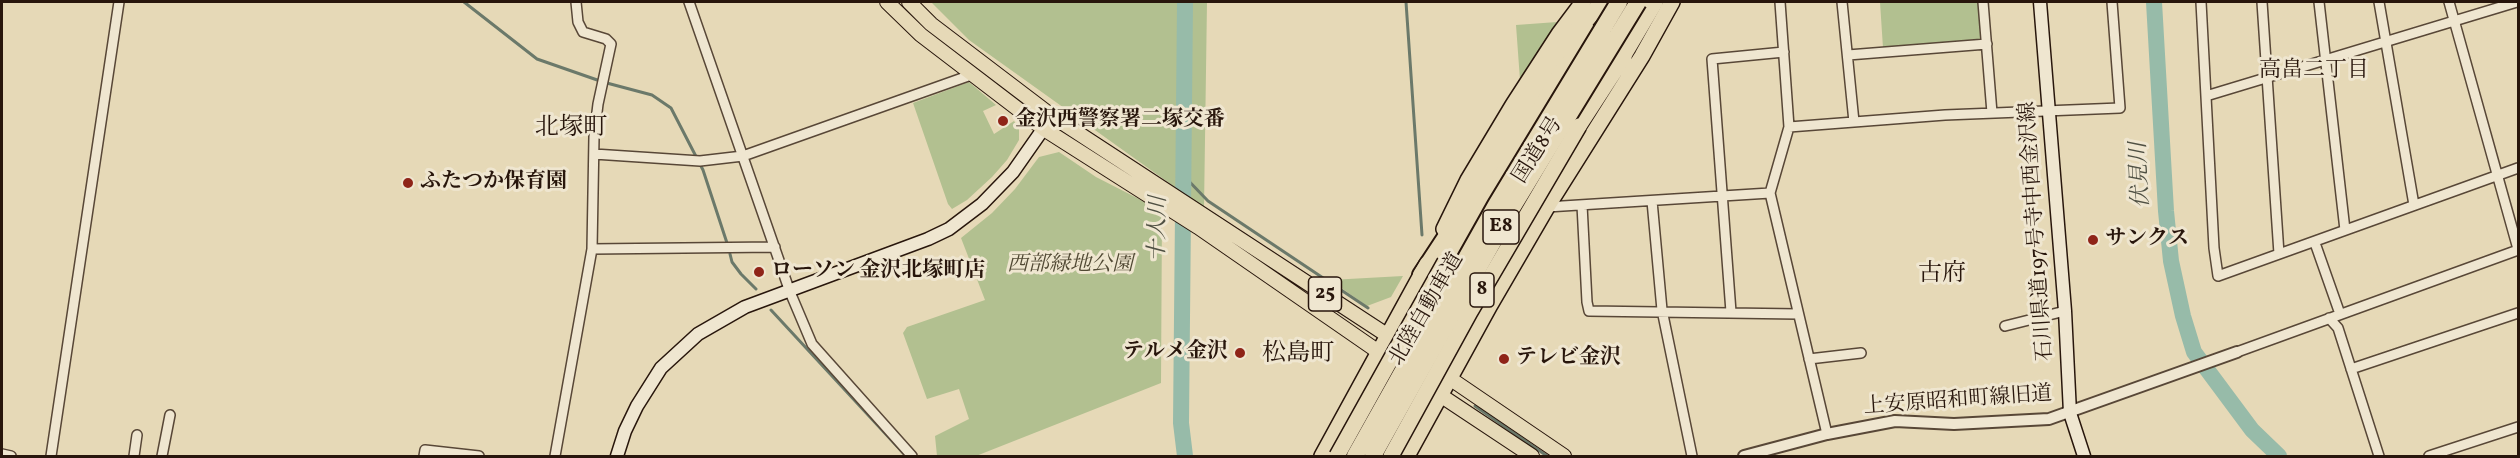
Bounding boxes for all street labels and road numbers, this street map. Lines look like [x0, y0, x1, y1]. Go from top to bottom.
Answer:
street label: 石川県道197号寺中西金沢線 [2016, 100, 2060, 362]
street label: 国道8号 [1509, 113, 1569, 189]
road number: E8 [1483, 210, 1519, 244]
street label: 北陸自動車道 [1386, 249, 1470, 371]
road number: 8 [1470, 273, 1494, 307]
road number: 25 [1308, 277, 1342, 311]
street label: 上安原昭和町線旧道 [1863, 383, 2053, 421]

